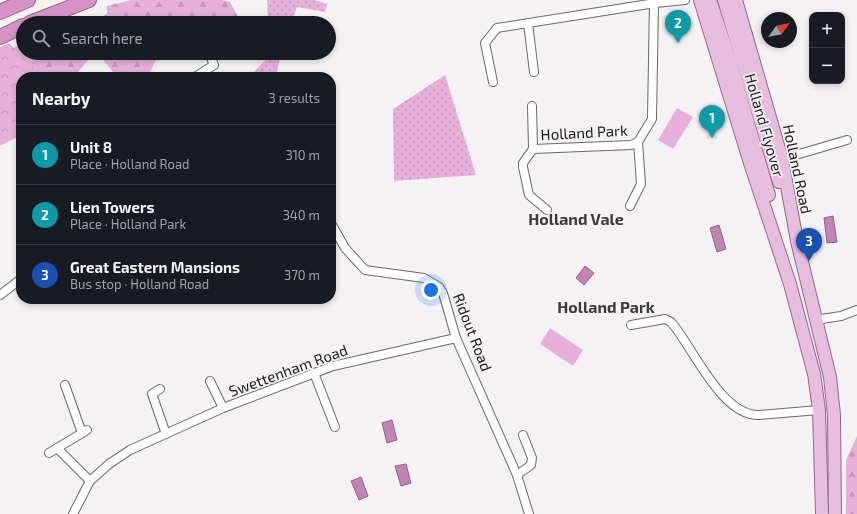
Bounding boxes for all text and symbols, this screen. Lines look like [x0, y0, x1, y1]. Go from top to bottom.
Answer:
pin: 2 [665, 10, 691, 43]
north arrow [761, 12, 797, 48]
map controls [809, 12, 845, 84]
button: + [809, 12, 845, 48]
search box [16, 16, 336, 60]
icon: search [30, 27, 52, 49]
text: Search here [62, 29, 143, 47]
button: − [809, 48, 845, 84]
street label: Holland Flyover [742, 71, 788, 179]
text: Nearby [32, 88, 90, 108]
text: 3 results [269, 90, 320, 106]
pin: 1 [699, 105, 725, 138]
street label: Holland Park [540, 121, 628, 143]
street label: Holland Road [780, 123, 816, 215]
text: Unit 8 [70, 138, 112, 156]
text: 1 [42, 147, 48, 163]
text: 310 m [285, 147, 320, 163]
text: Place · Holland Road [70, 156, 190, 172]
text: Lien Towers [70, 198, 154, 216]
text: 2 [41, 207, 49, 223]
text: 340 m [283, 207, 320, 223]
district label: Holland Vale [528, 209, 624, 228]
text: Place · Holland Park [70, 216, 186, 232]
pin: 3 [796, 228, 822, 261]
text: Great Eastern Mansions [70, 258, 240, 276]
text: 3 [41, 267, 49, 283]
text: 370 m [284, 267, 320, 283]
text: Bus stop · Holland Road [70, 276, 209, 292]
your location [421, 280, 441, 300]
street label: Ridout Road [450, 290, 496, 374]
district label: Holland Park [557, 297, 655, 316]
street label: Swettenham Road [226, 340, 350, 400]

